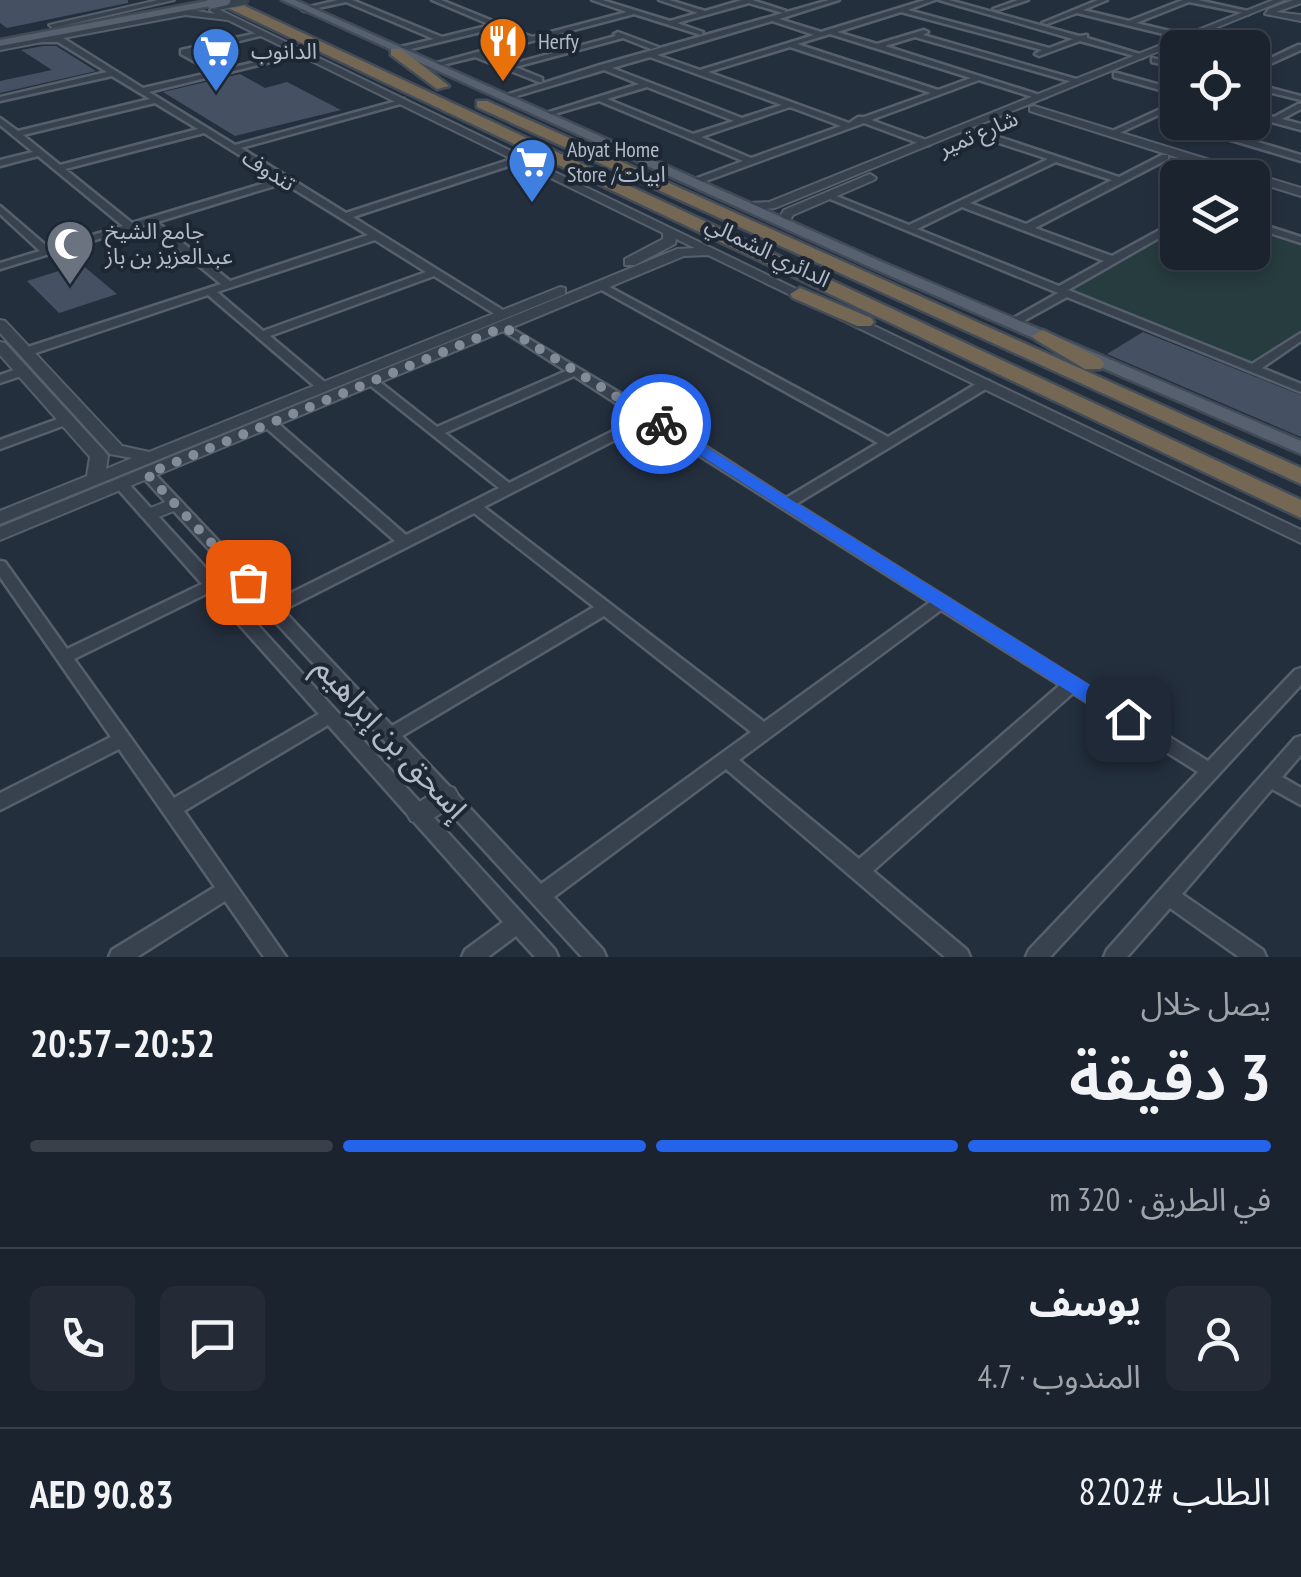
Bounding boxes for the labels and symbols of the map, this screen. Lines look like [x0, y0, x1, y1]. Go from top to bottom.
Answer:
restaurant icon: Herfy [477, 15, 529, 83]
supermarket icon: الدانوب [190, 25, 242, 93]
place label: Herfy [538, 27, 580, 55]
place label: الدانوب [251, 37, 317, 65]
street label: شارع تمير [933, 104, 1023, 165]
place label: Abyat Home Store /ابيات [567, 135, 666, 188]
supermarket icon: Abyat Home Store /ابيات [506, 136, 558, 204]
street label: تندوف [237, 143, 301, 197]
street label: الدائري الشمالي [700, 209, 835, 296]
place label: جامع الشيخ عبدالعزيز بن باز [104, 217, 233, 270]
mosque icon: جامع الشيخ عبدالعزيز بن باز [44, 218, 96, 286]
courier [611, 374, 711, 474]
pin [206, 540, 291, 625]
street label: إسحق بن إبراهيم [303, 647, 479, 831]
pin [1086, 677, 1171, 762]

